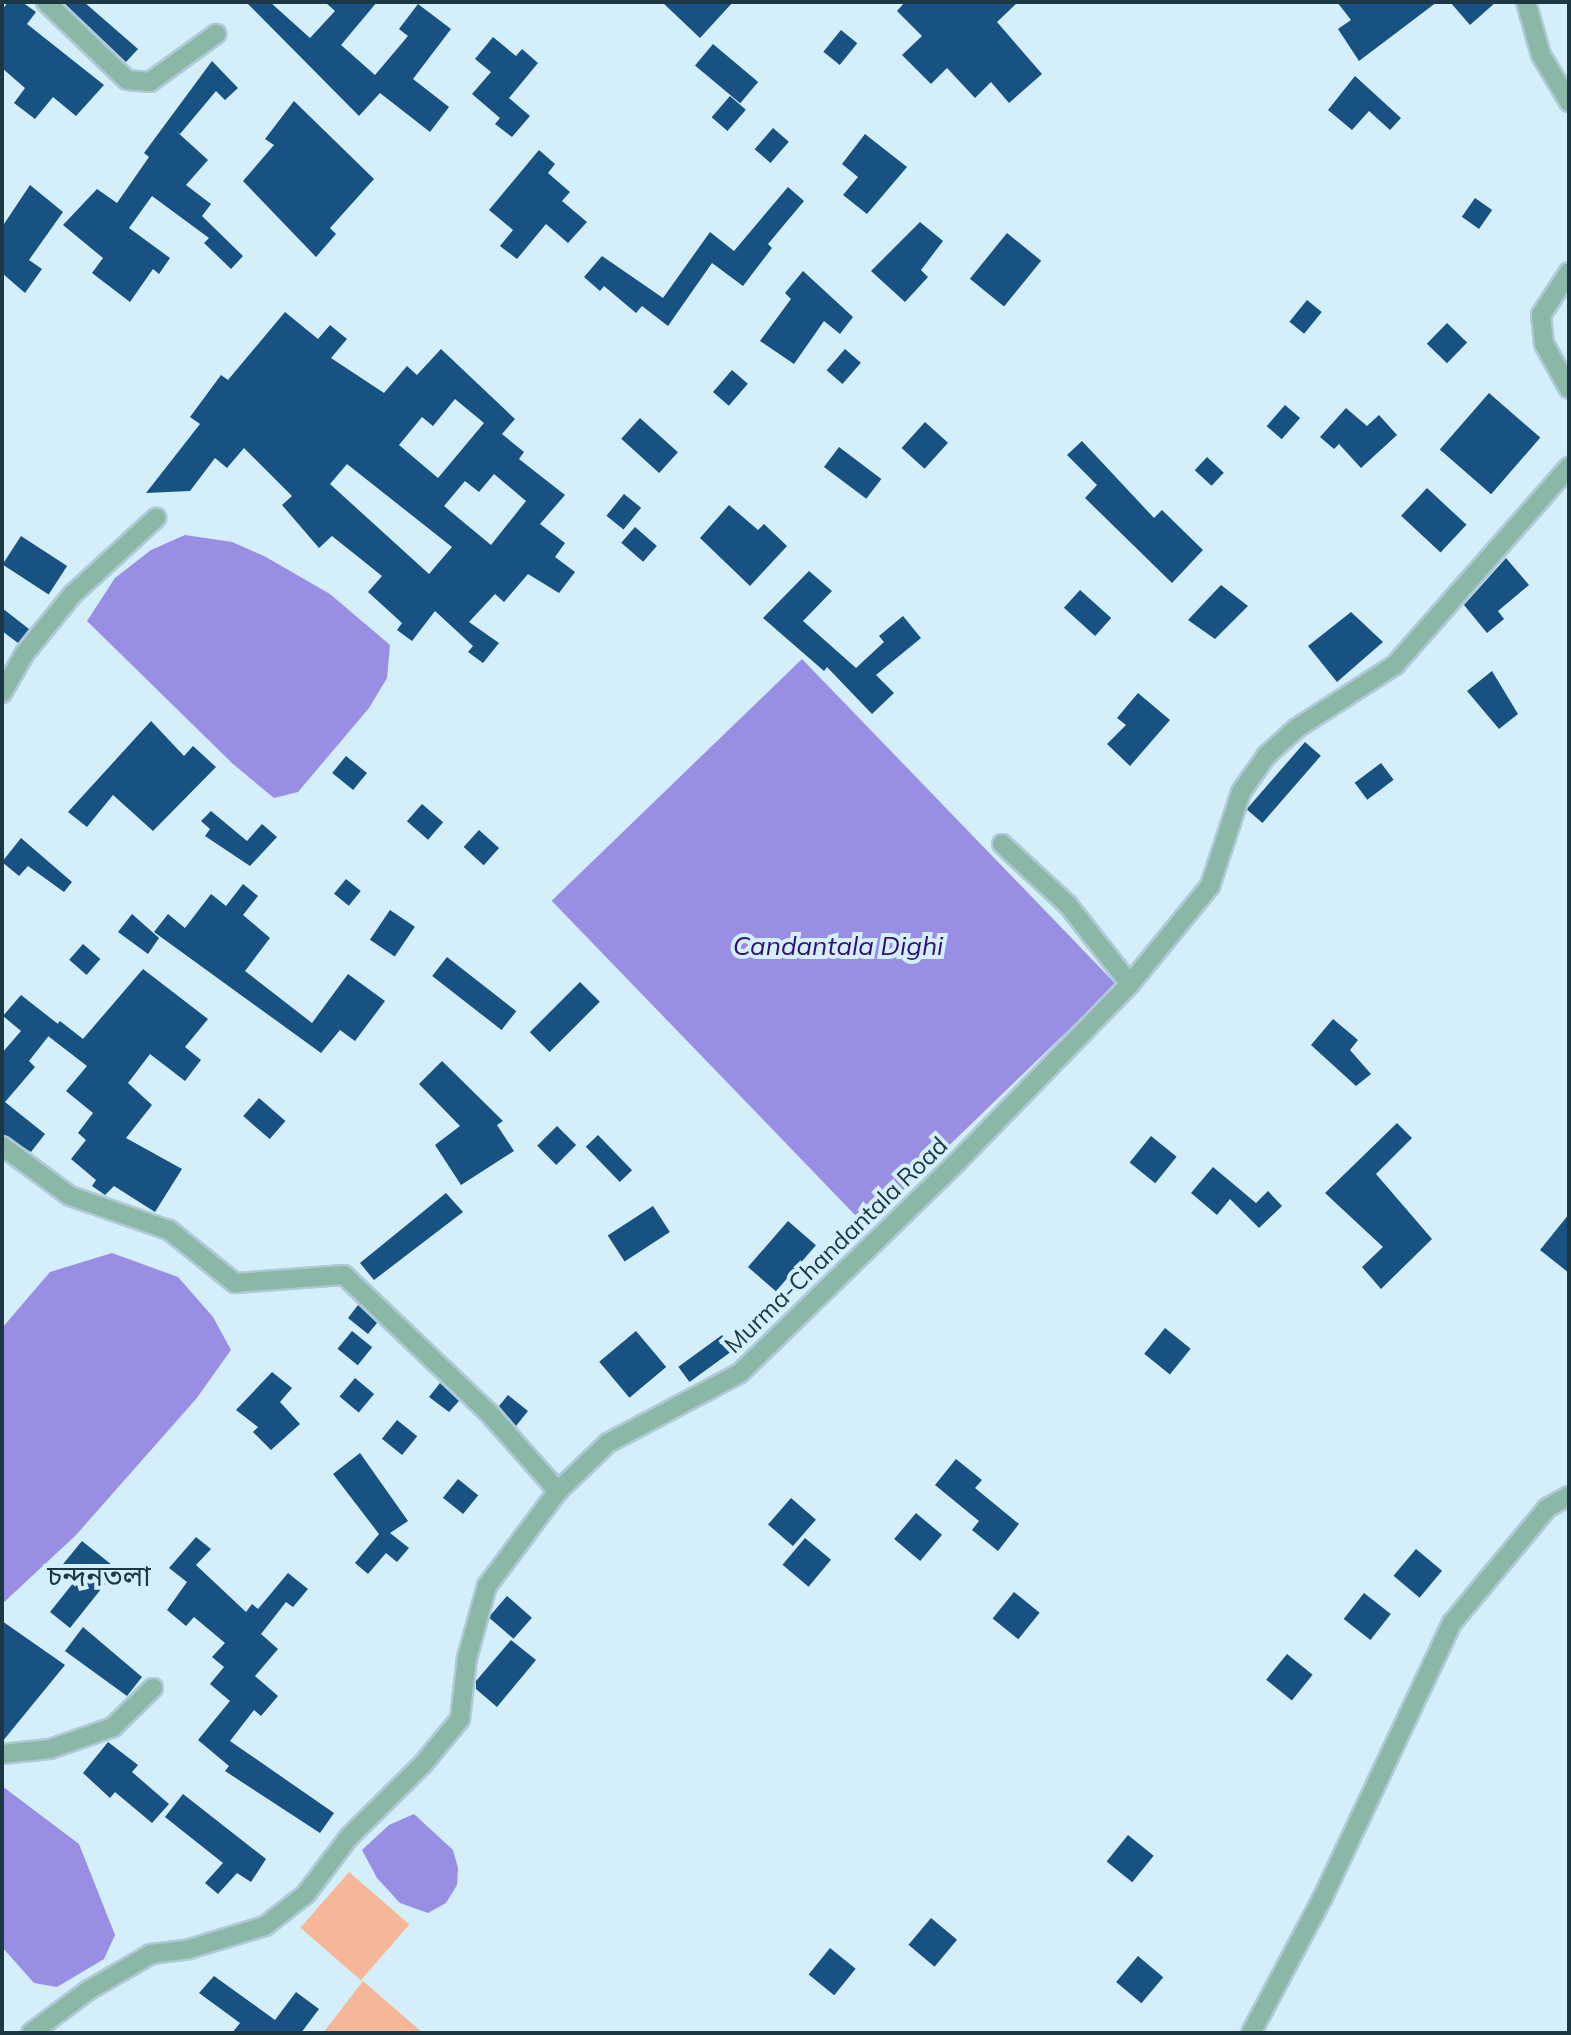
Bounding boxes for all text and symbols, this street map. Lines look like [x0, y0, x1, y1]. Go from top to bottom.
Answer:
water label: Candantala Dighi [733, 930, 943, 962]
street label: Murma-Chandantala Road [719, 1131, 953, 1359]
district label: চন্দনতলা [47, 1559, 151, 1593]

